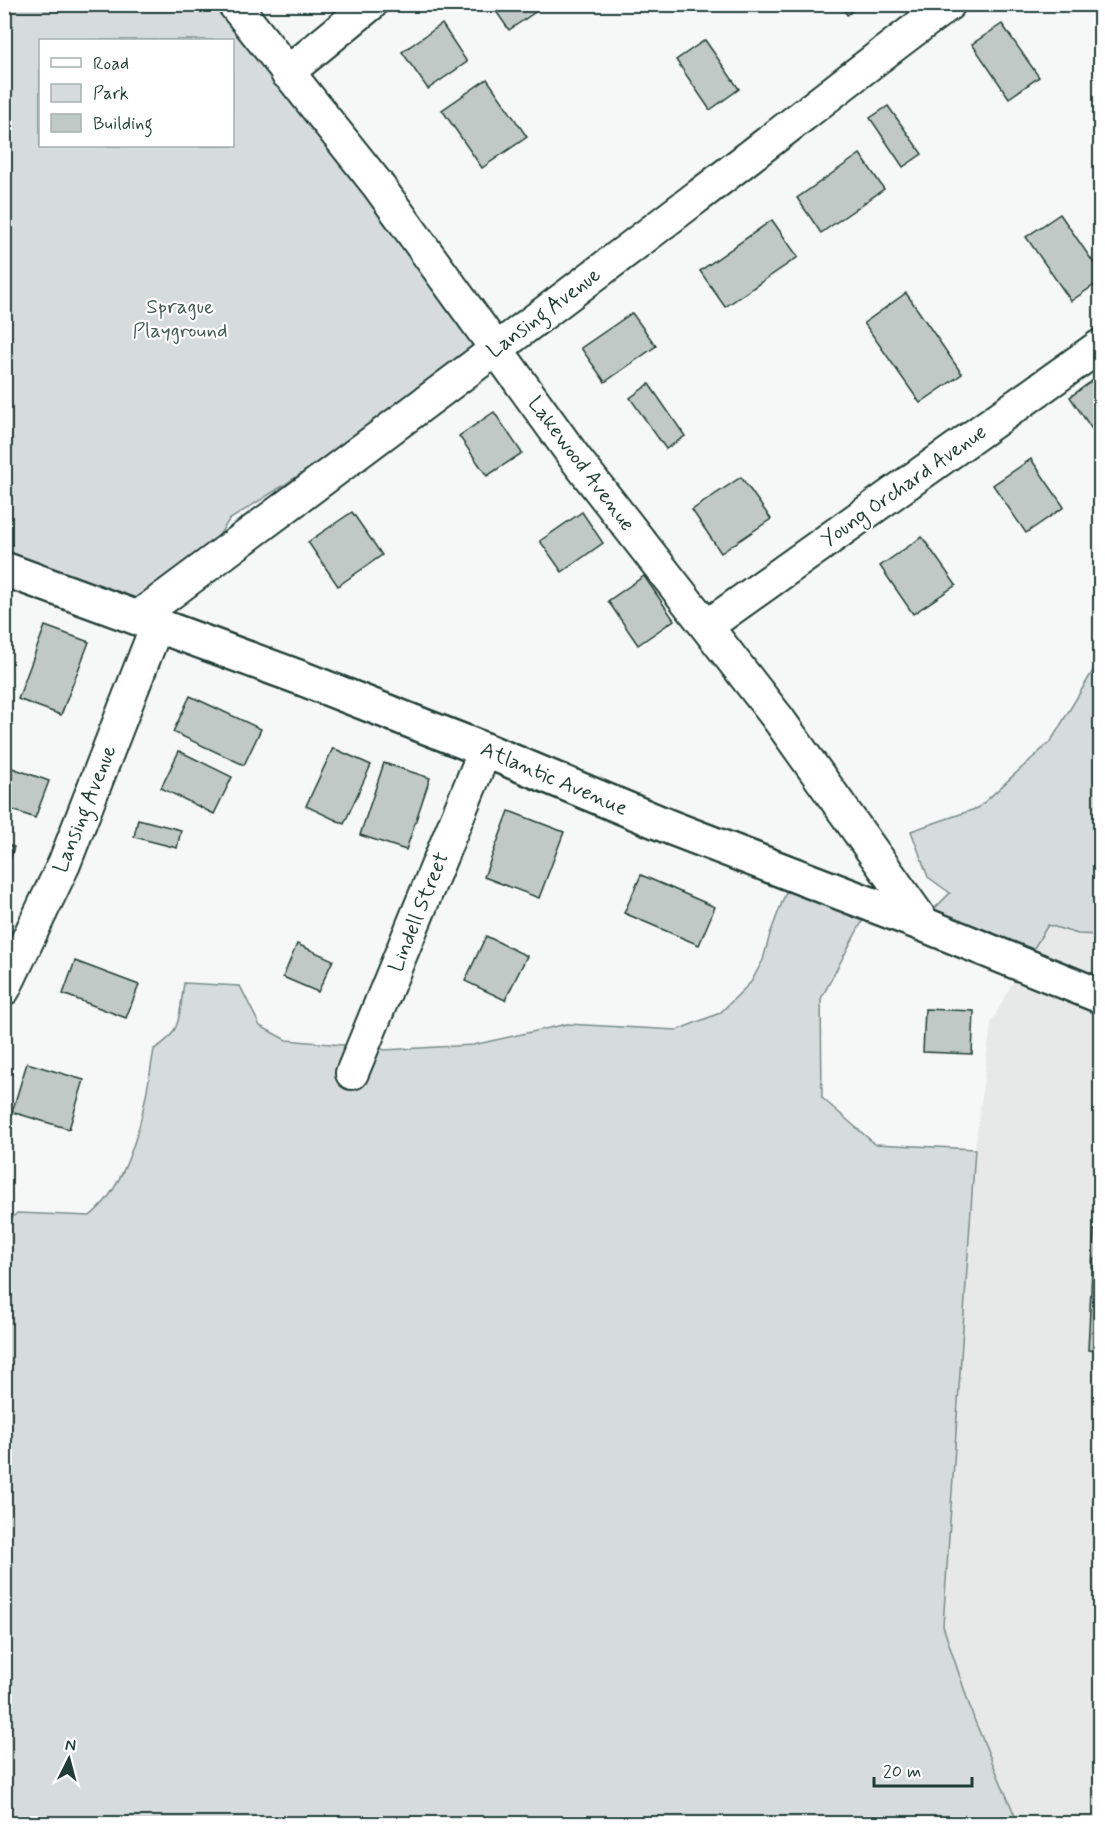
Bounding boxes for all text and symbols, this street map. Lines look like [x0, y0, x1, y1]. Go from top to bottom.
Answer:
legend [39, 39, 234, 147]
text: Road [93, 52, 129, 76]
text: Park [93, 82, 129, 106]
text: Building [93, 112, 153, 138]
street label: Lansing Avenue [482, 261, 608, 367]
park label: Sprague Playground [132, 293, 228, 345]
street label: Lakewood Avenue [521, 391, 641, 537]
street label: Young Orchard Avenue [816, 418, 993, 555]
street label: Atlantic Avenue [476, 735, 632, 823]
street label: Lansing Avenue [47, 741, 125, 878]
street label: Lindell Street [382, 848, 456, 976]
north arrow [39, 1729, 99, 1789]
text: N [64, 1735, 77, 1757]
scale bar [874, 1750, 972, 1788]
text: 20 m [883, 1760, 921, 1784]

